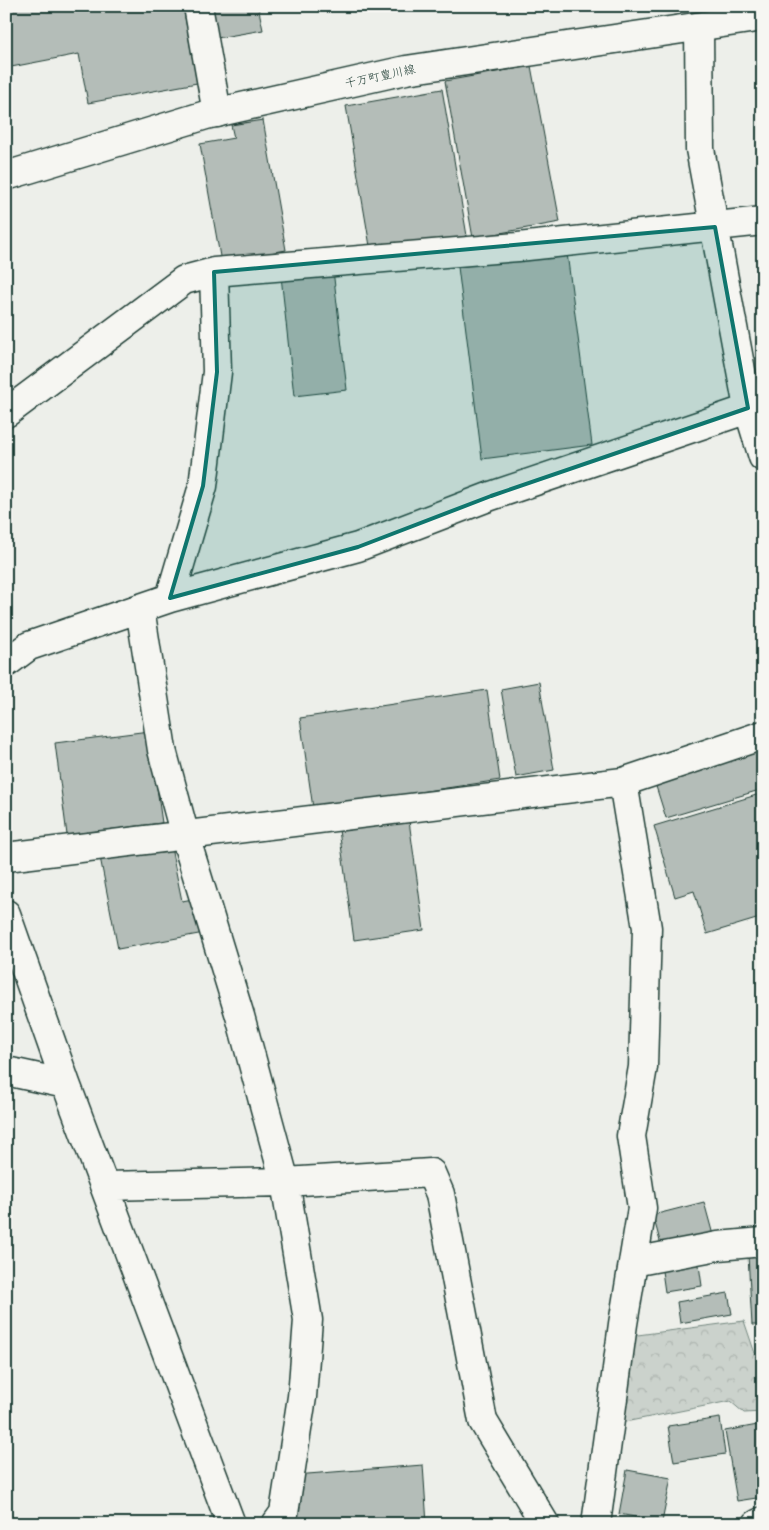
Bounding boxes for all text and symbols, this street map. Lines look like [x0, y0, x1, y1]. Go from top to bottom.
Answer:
street label: 千万町豊川線 [343, 59, 417, 91]

